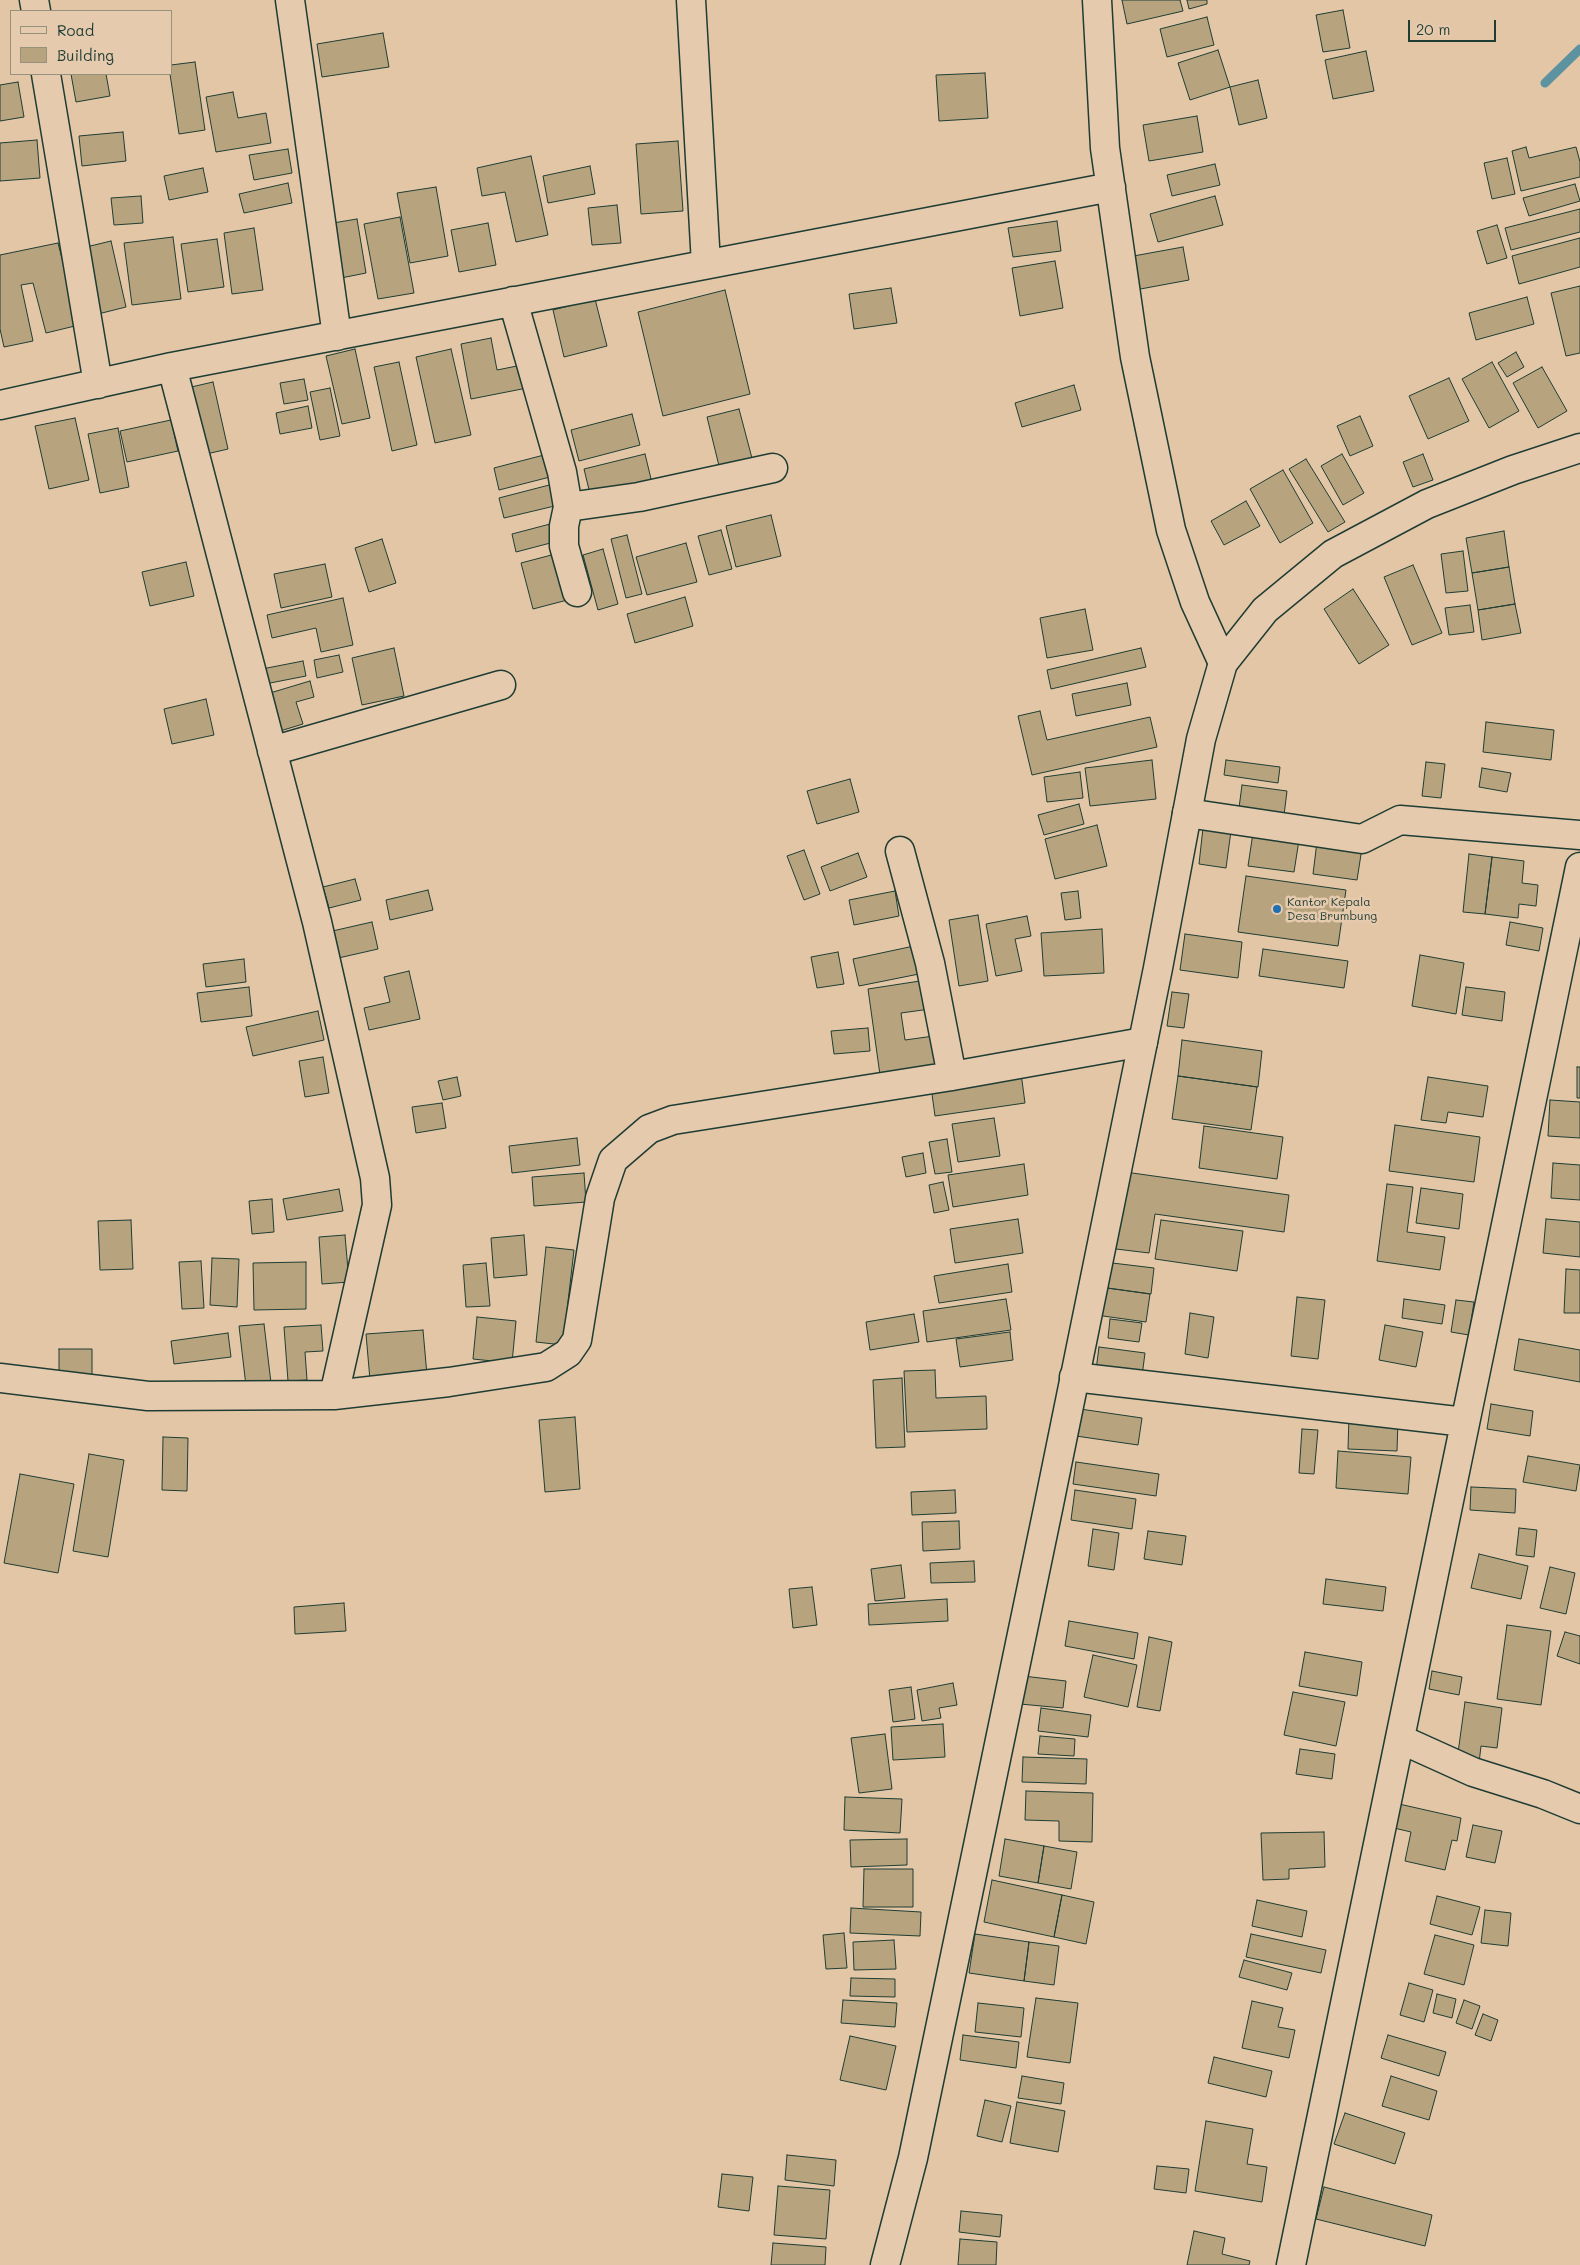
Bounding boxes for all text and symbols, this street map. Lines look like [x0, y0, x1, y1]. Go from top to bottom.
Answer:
legend [10, 10, 172, 75]
scale bar [1410, 10, 1498, 42]
text: 20 m [1416, 19, 1450, 39]
text: Road [57, 20, 94, 40]
text: Building [57, 45, 114, 65]
place label: Kantor Kepala Desa Brumbung [1287, 895, 1377, 923]
marker: Kantor Kepala Desa Brumbung [1271, 903, 1283, 915]

